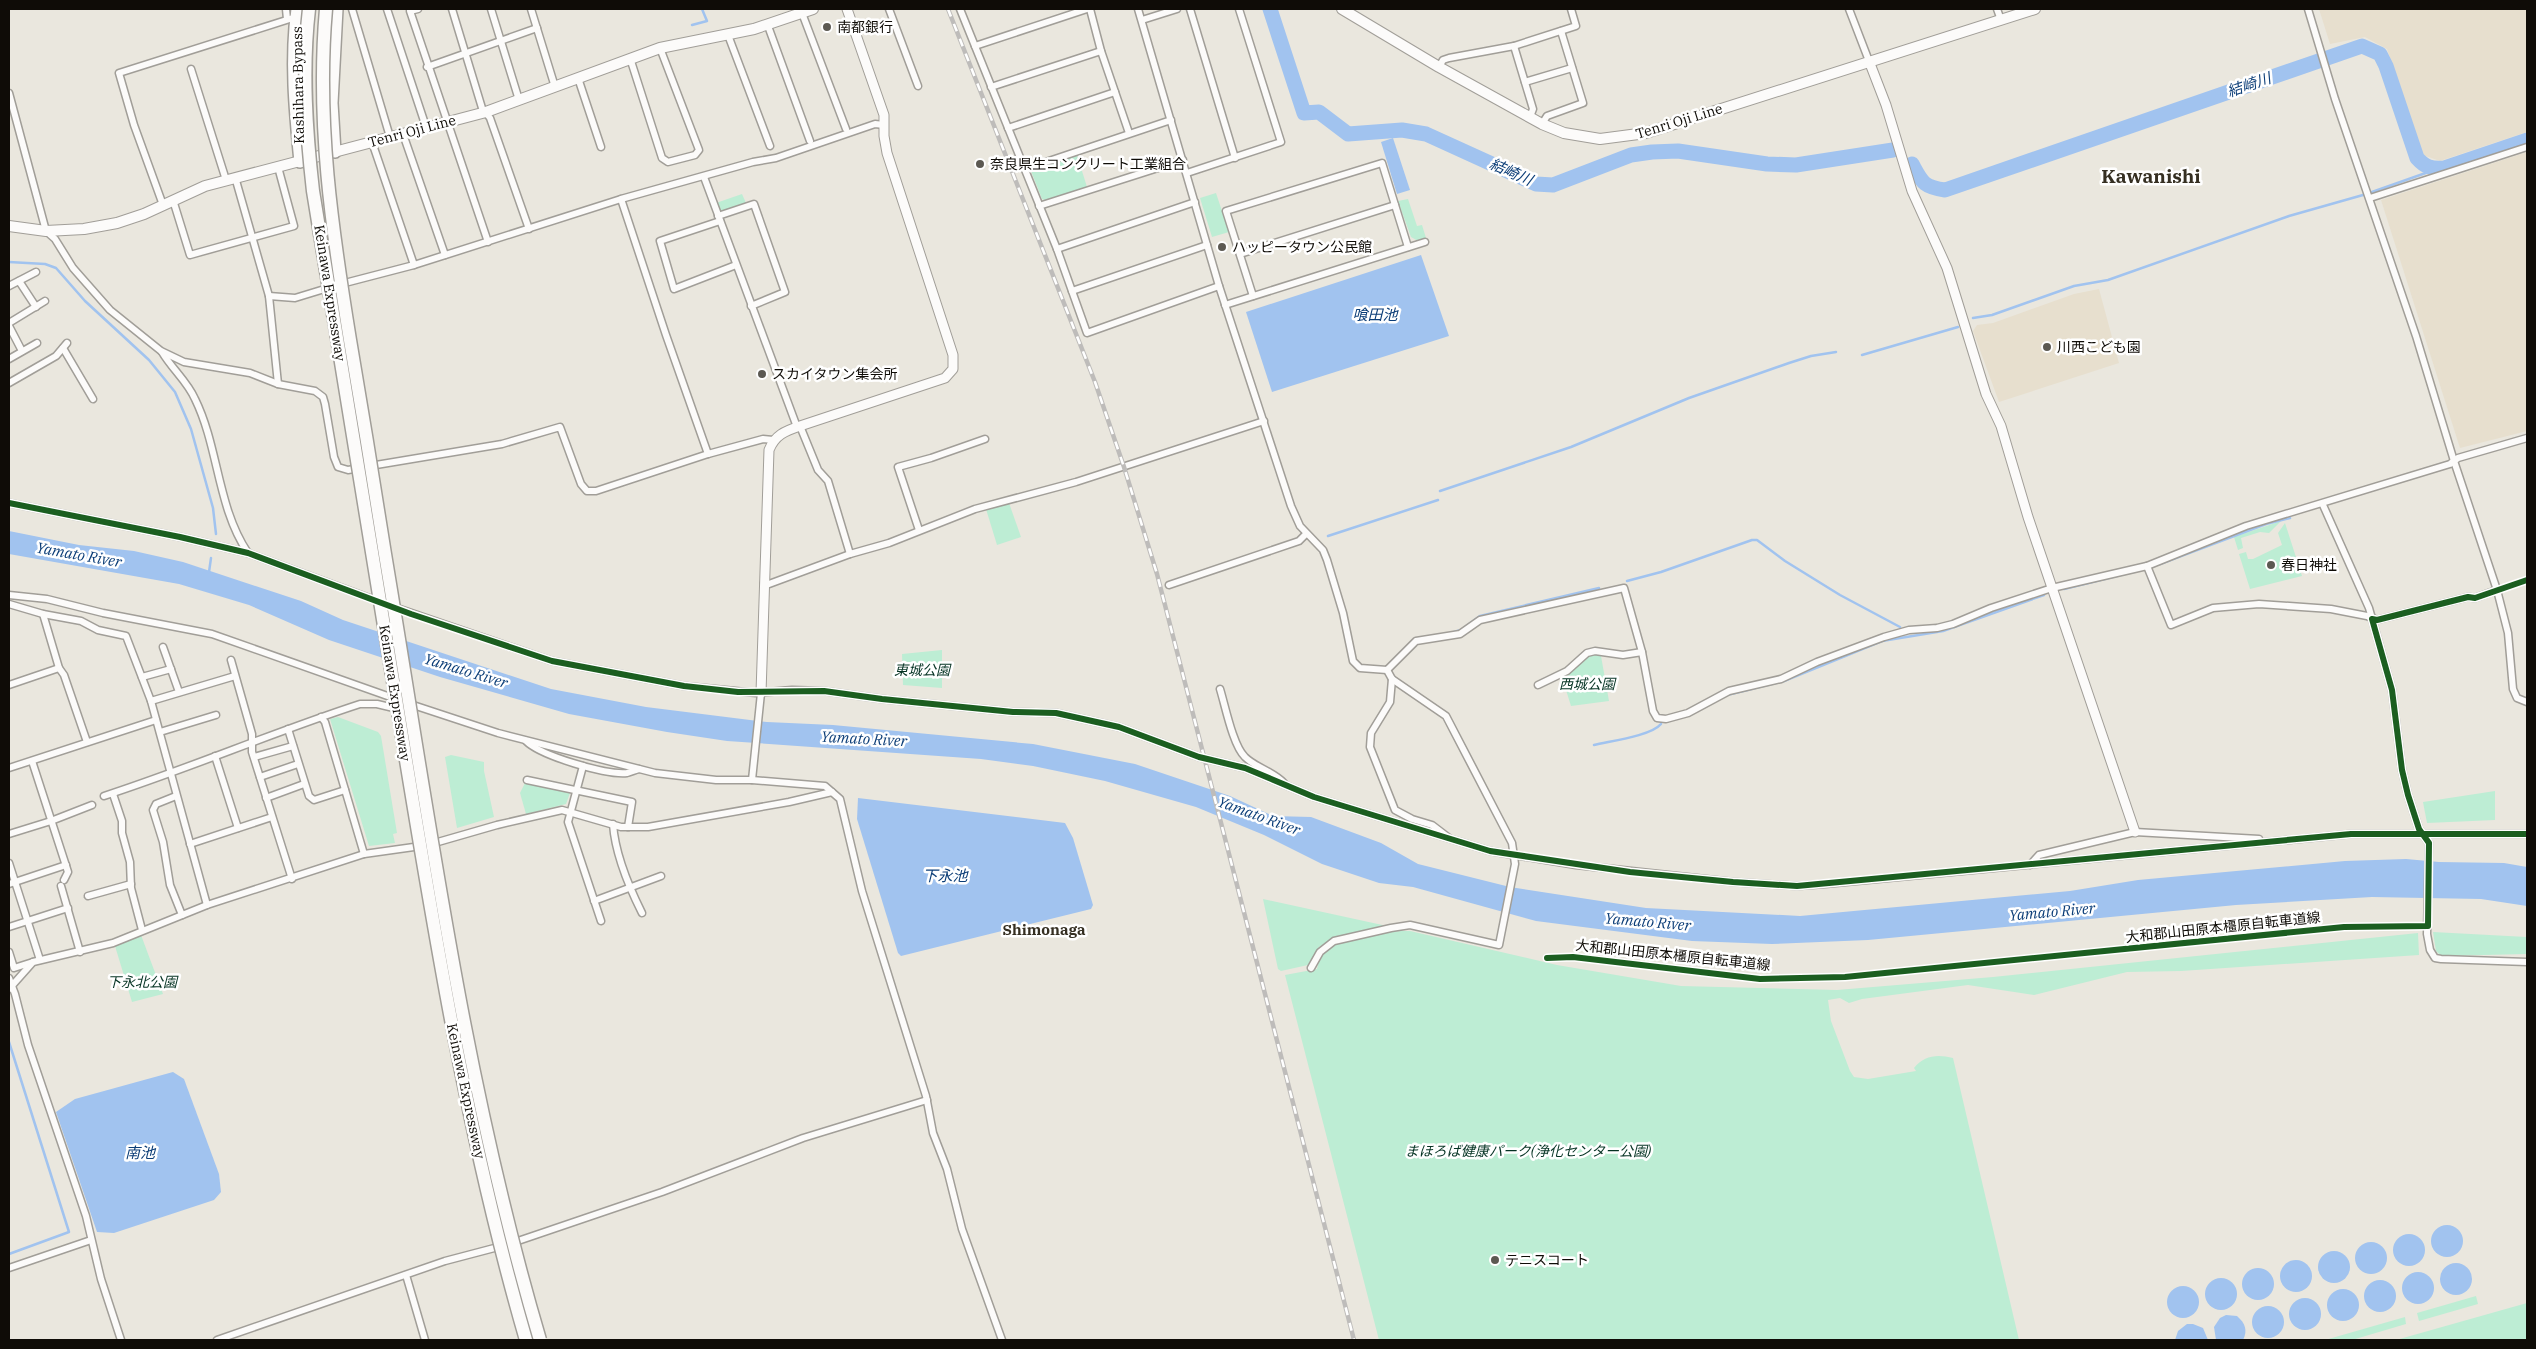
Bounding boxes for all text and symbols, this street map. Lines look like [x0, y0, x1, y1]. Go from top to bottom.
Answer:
place label: 南都銀行 [837, 18, 893, 36]
marker: 南都銀行 [821, 21, 833, 33]
street label: Kashihara Bypass [288, 26, 308, 144]
water label: 結崎川 [2224, 68, 2275, 101]
street label: Tenri Oji Line [1633, 99, 1725, 143]
street label: Tenri Oji Line [366, 111, 458, 151]
water label: 結崎川 [1487, 154, 1537, 190]
place label: 奈良県生コンクリート工業組合 [990, 155, 1186, 173]
marker: 奈良県生コンクリート工業組合 [974, 158, 986, 170]
district label: Kawanishi [2101, 164, 2201, 188]
street label: Keinawa Expressway [310, 223, 350, 363]
place label: ハッピータウン公民館 [1232, 238, 1372, 256]
marker: ハッピータウン公民館 [1216, 241, 1228, 253]
water label: 喰田池 [1352, 305, 1399, 324]
place label: 川西こども園 [2057, 338, 2141, 356]
marker: 川西こども園 [2041, 341, 2053, 353]
place label: スカイタウン集会所 [772, 365, 897, 383]
marker: スカイタウン集会所 [756, 368, 768, 380]
water label: Yamato River [35, 538, 124, 571]
place label: 春日神社 [2281, 556, 2337, 574]
marker: 春日神社 [2265, 559, 2277, 571]
street label: Keinawa Expressway [375, 623, 415, 763]
water label: Yamato River [422, 649, 511, 692]
park label: 東城公園 [894, 661, 952, 679]
park label: 西城公園 [1559, 675, 1617, 693]
water label: Yamato River [820, 727, 908, 750]
water label: Yamato River [1215, 792, 1303, 839]
water label: 下永池 [922, 866, 969, 885]
water label: Yamato River [2008, 898, 2096, 925]
water label: Yamato River [1604, 908, 1692, 935]
street label: 大和郡山田原本橿原自転車道線 [2125, 908, 2321, 946]
district label: Shimonaga [1002, 920, 1086, 939]
street label: 大和郡山田原本橿原自転車道線 [1575, 936, 1771, 974]
park label: 下永北公園 [107, 973, 179, 991]
street label: Keinawa Expressway [443, 1022, 489, 1161]
park label: まほろば健康パーク(浄化センター公園) [1405, 1142, 1651, 1160]
water label: 南池 [125, 1143, 157, 1162]
place label: テニスコート [1505, 1251, 1589, 1269]
marker: テニスコート [1489, 1254, 1501, 1266]

